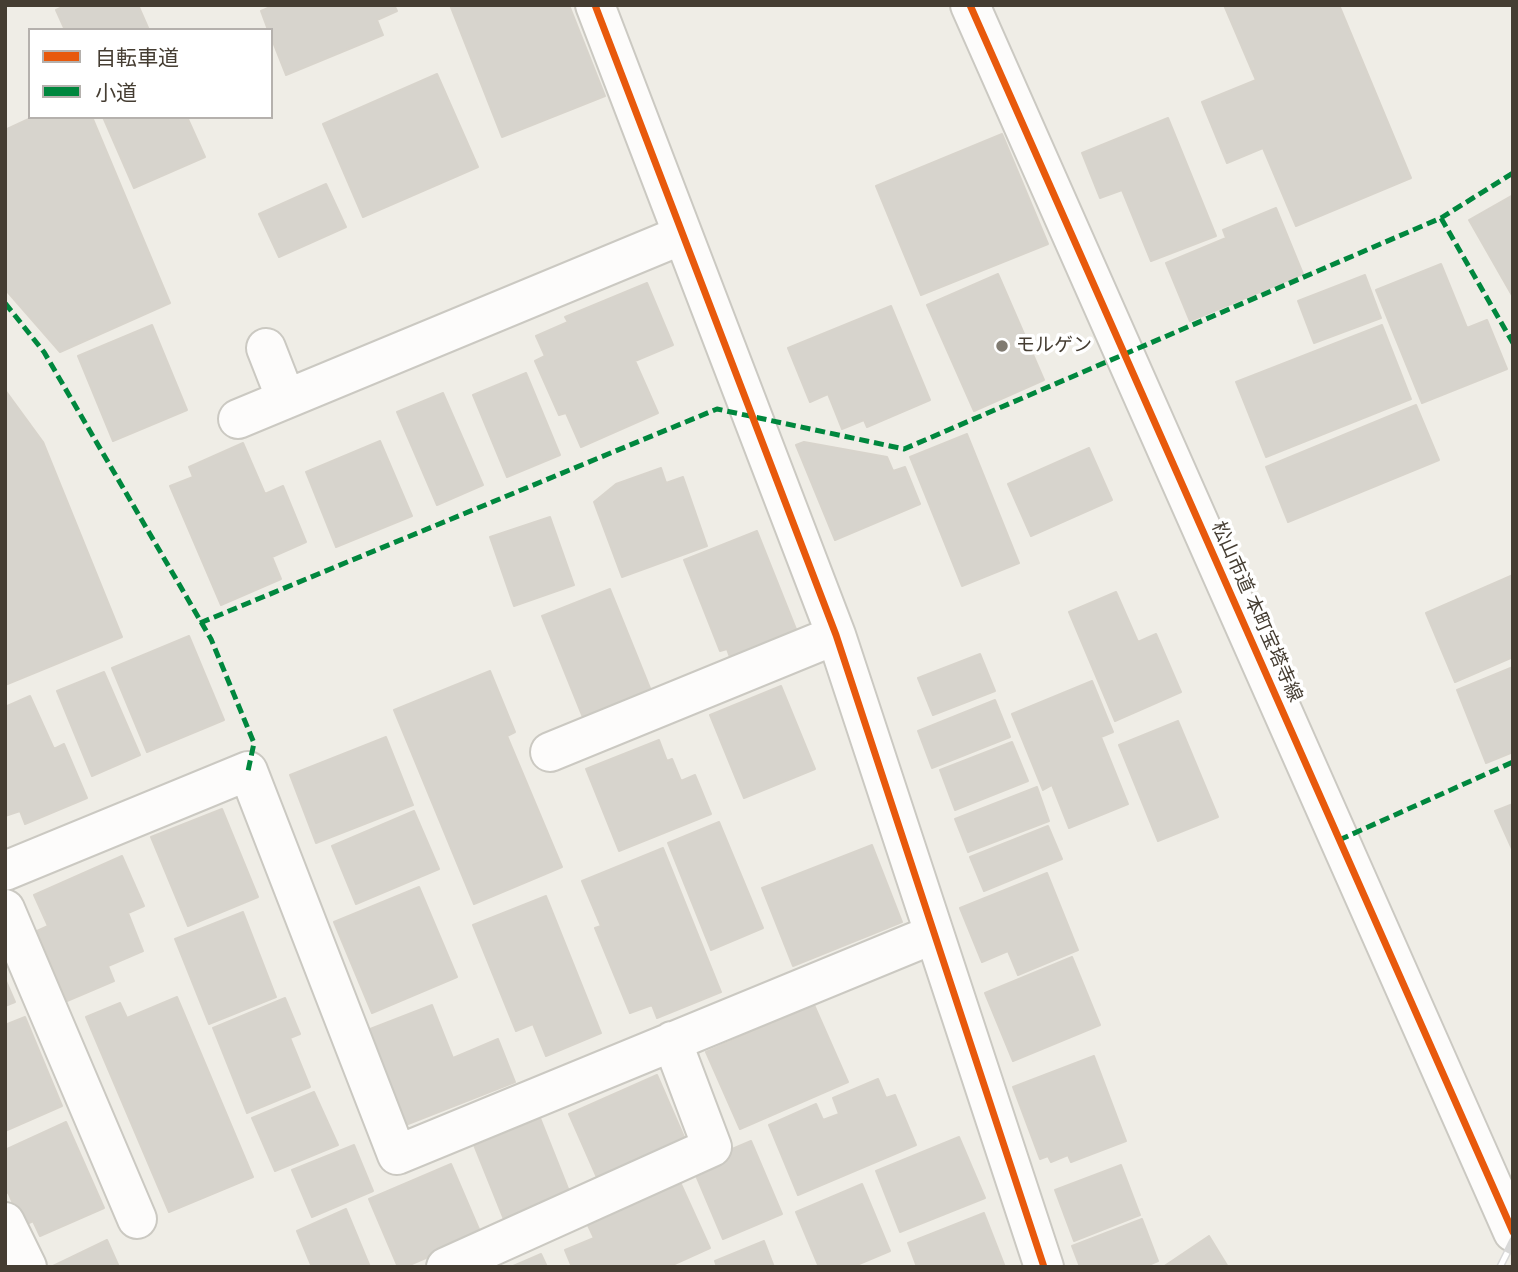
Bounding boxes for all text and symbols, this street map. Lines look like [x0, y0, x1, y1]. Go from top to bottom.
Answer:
legend [28, 28, 273, 119]
text: 自転車道 [95, 44, 179, 72]
text: 小道 [95, 79, 137, 107]
place label: モルゲン [1016, 335, 1092, 357]
marker: モルゲン [994, 338, 1010, 354]
street label: 松山市道 本町宝塔寺線 [1206, 518, 1306, 706]

